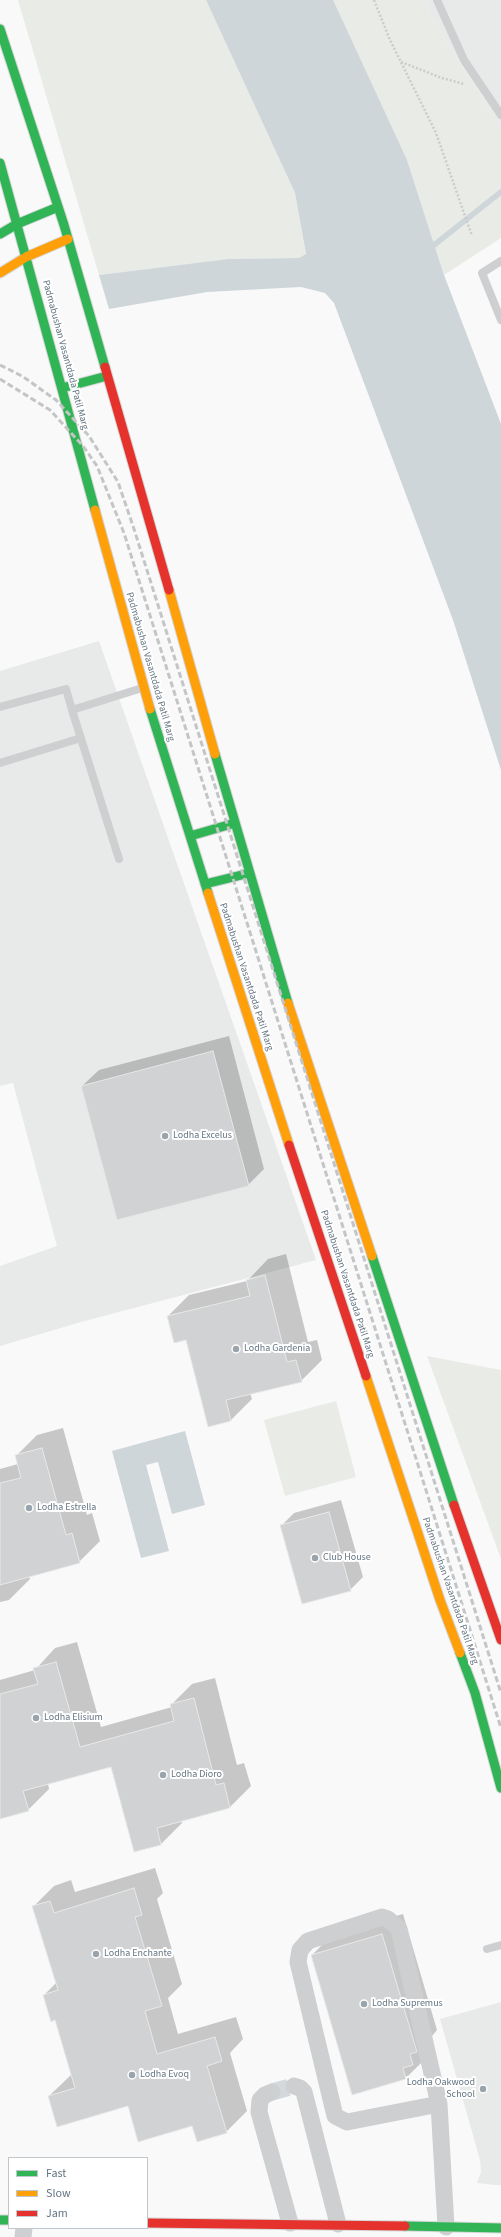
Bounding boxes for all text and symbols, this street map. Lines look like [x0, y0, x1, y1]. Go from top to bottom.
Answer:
street label: Padmabushan Vasantdada Patil Marg [39, 279, 91, 431]
street label: Padmabushan Vasantdada Patil Marg [123, 591, 177, 743]
street label: Padmabushan Vasantdada Patil Marg [216, 902, 276, 1052]
place label: Lodha Excelus [173, 1130, 232, 1142]
marker: Lodha Excelus [160, 1131, 170, 1141]
street label: Padmabushan Vasantdada Patil Marg [317, 1209, 377, 1359]
place label: Lodha Gardenia [244, 1343, 310, 1355]
marker: Lodha Gardenia [231, 1344, 241, 1354]
place label: Lodha Estrella [37, 1502, 96, 1514]
marker: Lodha Estrella [24, 1503, 34, 1513]
street label: Padmabushan Vasantdada Patil Marg [419, 1516, 481, 1666]
place label: Club House [323, 1552, 371, 1564]
marker: Club House [310, 1553, 320, 1563]
place label: Lodha Elisium [44, 1712, 103, 1724]
marker: Lodha Elisium [31, 1713, 41, 1723]
place label: Lodha Dioro [171, 1769, 222, 1781]
marker: Lodha Dioro [158, 1770, 168, 1780]
place label: Lodha Enchante [104, 1948, 172, 1960]
marker: Lodha Enchante [91, 1949, 101, 1959]
place label: Lodha Supremus [372, 1998, 443, 2010]
marker: Lodha Supremus [359, 1999, 369, 2009]
place label: Lodha Evoq [140, 2069, 189, 2081]
marker: Lodha Evoq [127, 2070, 137, 2080]
place label: Lodha Oakwood School [407, 2077, 475, 2100]
marker: Lodha Oakwood School [478, 2084, 488, 2094]
legend [8, 2157, 148, 2229]
text: Fast [46, 2165, 66, 2182]
text: Slow [46, 2185, 71, 2202]
text: Jam [46, 2205, 68, 2222]

